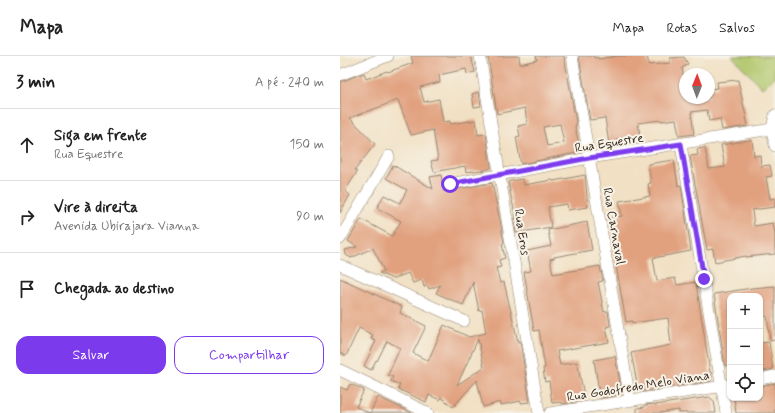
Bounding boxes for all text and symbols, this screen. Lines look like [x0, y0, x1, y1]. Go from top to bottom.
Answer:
text: Mapa [20, 15, 63, 40]
text: Mapa [613, 19, 644, 37]
text: Rotas [666, 19, 697, 37]
text: Salvos [719, 19, 755, 37]
north arrow [679, 68, 715, 104]
text: 3 min [16, 71, 55, 93]
text: A pé · 240 m [255, 74, 324, 91]
text: Siga em frente [54, 126, 147, 146]
street label: Rua Equestre [574, 130, 645, 157]
icon: ahead [16, 134, 38, 156]
text: 150 m [290, 136, 324, 153]
text: Rua Equestre [54, 146, 123, 163]
route start [441, 175, 459, 193]
street label: Rua Carnaval [598, 186, 629, 266]
text: Vire à direita [54, 198, 138, 218]
icon: right [16, 206, 38, 228]
text: 90 m [296, 208, 324, 225]
street label: Rua Eros [509, 208, 534, 257]
text: Avenida Ubirajara Vianna [54, 218, 199, 235]
route end [695, 270, 713, 288]
icon: arrive [16, 278, 38, 300]
text: Chegada ao destino [54, 279, 174, 299]
map controls [727, 293, 763, 401]
button: + [727, 293, 763, 329]
button: − [727, 329, 763, 365]
button: Salvar [16, 336, 166, 374]
button: Compartilhar [174, 336, 324, 374]
button: locate [727, 365, 763, 401]
street label: Rua Godofredo Melo Viana [566, 367, 711, 406]

